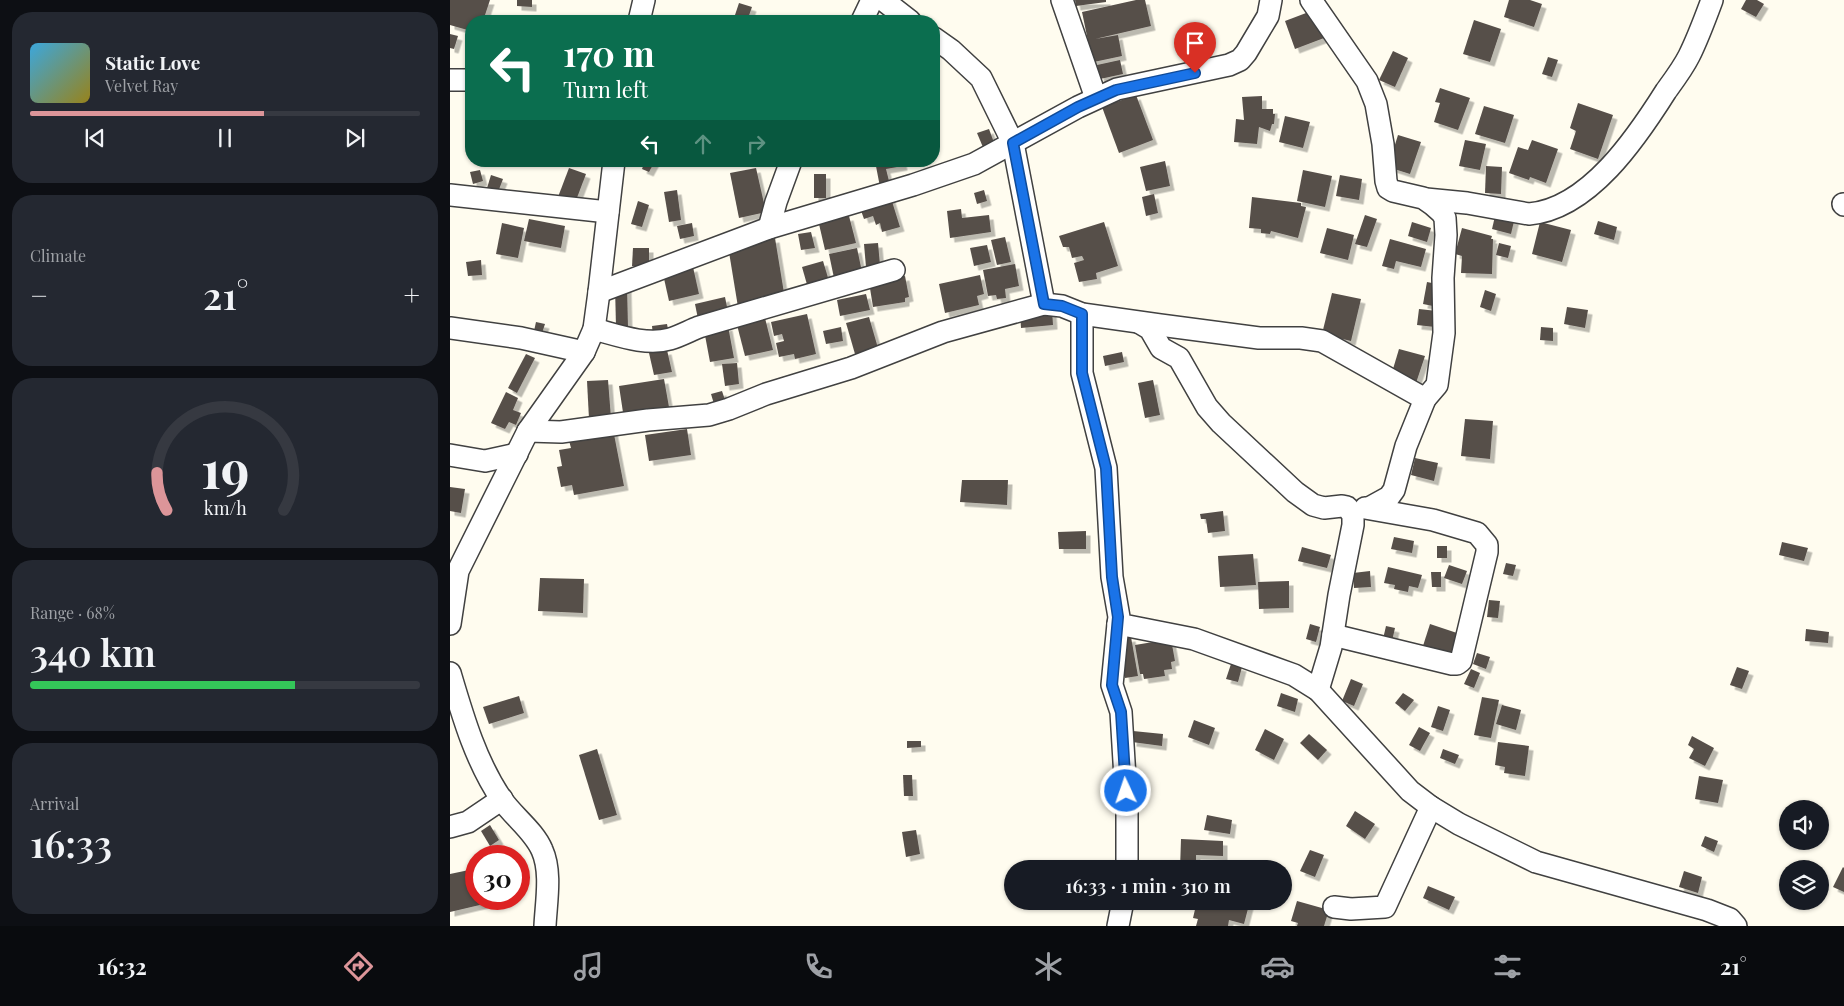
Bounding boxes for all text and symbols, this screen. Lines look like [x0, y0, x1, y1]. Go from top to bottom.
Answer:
pin [1174, 22, 1216, 73]
text: 170 m [563, 29, 655, 76]
icon: arrive [1181, 29, 1209, 57]
icon: left [480, 35, 545, 100]
text: Static Love [105, 49, 200, 75]
text: Turn left [563, 74, 648, 104]
text: Velvet Ray [105, 75, 178, 96]
icon: previous [81, 124, 109, 152]
icon: pause [211, 124, 239, 152]
icon: next [341, 124, 369, 152]
icon: left [636, 130, 664, 158]
icon: ahead [689, 130, 717, 158]
icon: right [742, 130, 770, 158]
text: Climate [30, 245, 86, 266]
text: 21° [203, 269, 249, 320]
text: − [30, 276, 48, 313]
text: + [404, 276, 420, 313]
text: 19 [201, 433, 249, 502]
text: km/h [204, 496, 247, 519]
text: Range · 68% [30, 602, 115, 623]
text: 340 km [30, 626, 156, 677]
position arrow [1099, 764, 1151, 816]
text: Arrival [30, 793, 79, 814]
map controls [1779, 800, 1829, 910]
button: sound [1779, 800, 1829, 850]
text: 16:33 [30, 817, 112, 868]
speed limit sign: 30 [465, 845, 530, 910]
button: layers [1779, 860, 1829, 910]
text: 16:33 · 1 min · 310 m [1065, 872, 1231, 898]
icon: directions [341, 949, 376, 984]
icon: music [571, 949, 606, 984]
icon: phone [801, 949, 836, 984]
icon: climate [1031, 949, 1066, 984]
icon: car [1260, 949, 1295, 984]
icon: filters [1490, 949, 1525, 984]
text: 16:32 [97, 951, 147, 981]
text: 21° [1720, 951, 1747, 981]

